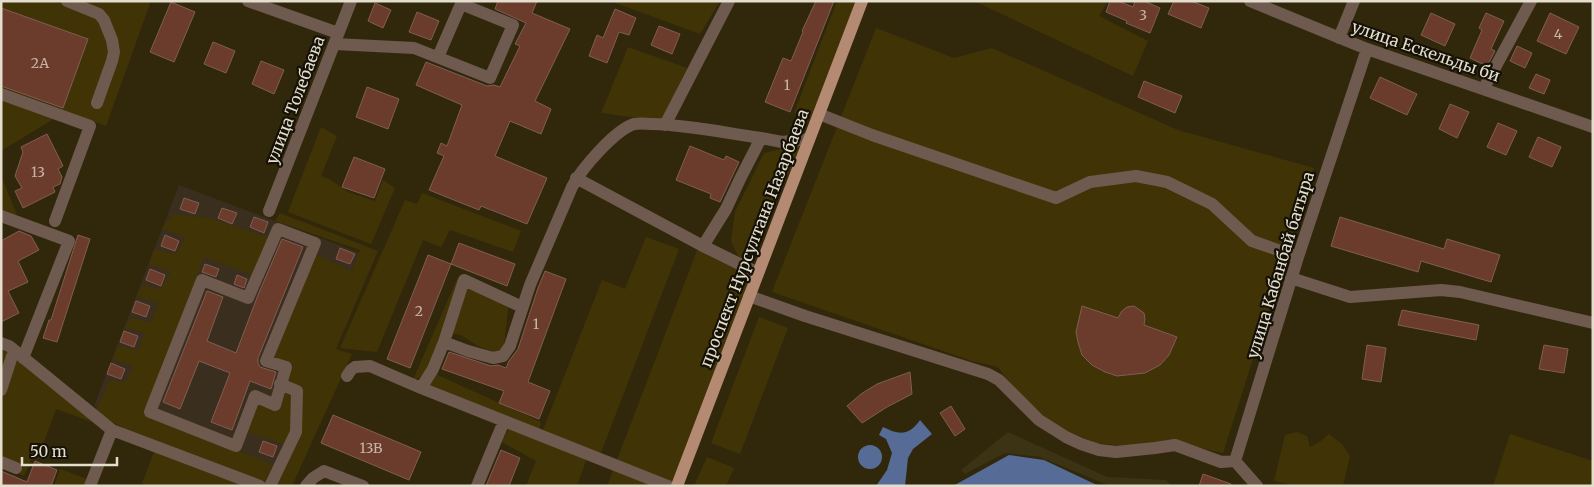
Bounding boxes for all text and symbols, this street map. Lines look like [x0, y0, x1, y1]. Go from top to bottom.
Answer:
house number: 3 [1139, 6, 1147, 24]
street label: улица Ескельды би [1349, 16, 1503, 86]
house number: 4 [1554, 25, 1563, 43]
street label: улица Толебаева [261, 33, 329, 167]
house number: 2А [31, 54, 49, 72]
house number: 1 [784, 76, 790, 94]
street label: проспект Нурсултана Назарбаева [695, 106, 813, 370]
house number: 13 [31, 163, 45, 181]
street label: улица Кабанбай батыра [1242, 169, 1318, 361]
house number: 2 [415, 302, 423, 320]
house number: 1 [533, 315, 539, 333]
scale bar [22, 434, 118, 466]
house number: 13В [360, 439, 382, 457]
text: 50 m [30, 442, 67, 461]

